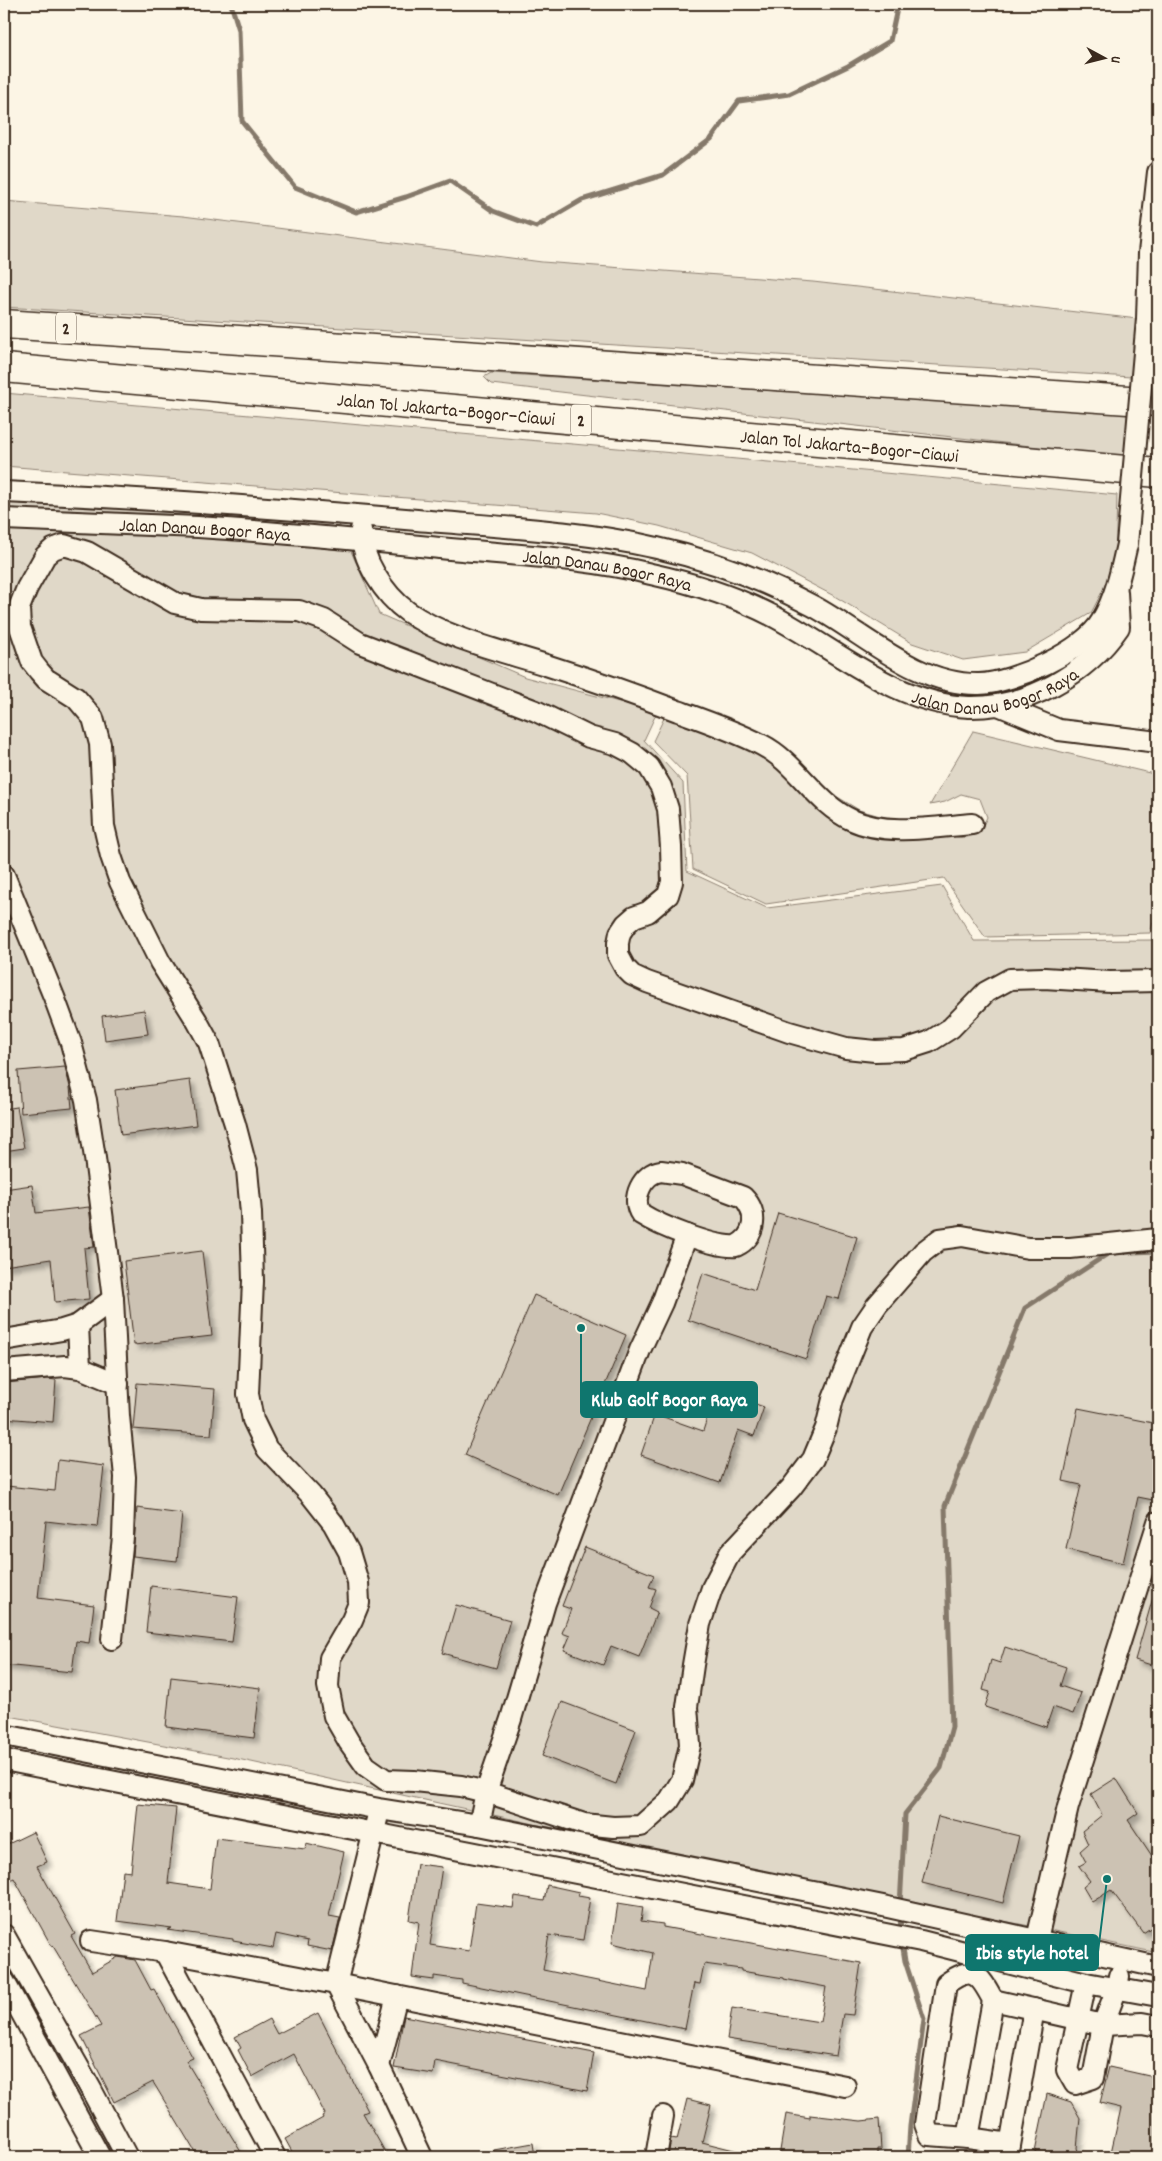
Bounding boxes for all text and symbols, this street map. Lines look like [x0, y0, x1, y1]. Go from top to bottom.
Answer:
north arrow [1080, 32, 1130, 82]
text: U [1105, 55, 1125, 64]
road number: 2 [56, 312, 76, 343]
street label: Jalan Tol Jakarta–Bogor–Ciawi [336, 388, 557, 435]
road number: 2 [571, 404, 591, 436]
street label: Jalan Tol Jakarta–Bogor–Ciawi [739, 425, 960, 472]
street label: Jalan Danau Bogor Raya [118, 514, 292, 551]
street label: Jalan Danau Bogor Raya [521, 545, 696, 601]
street label: Jalan Danau Bogor Raya [907, 662, 1086, 724]
callout: Klub Golf Bogor Raya [581, 1382, 757, 1417]
text: Klub Golf Bogor Raya [591, 1388, 748, 1416]
callout: Ibis style hotel [966, 1935, 1098, 1970]
text: Ibis style hotel [976, 1941, 1089, 1969]

